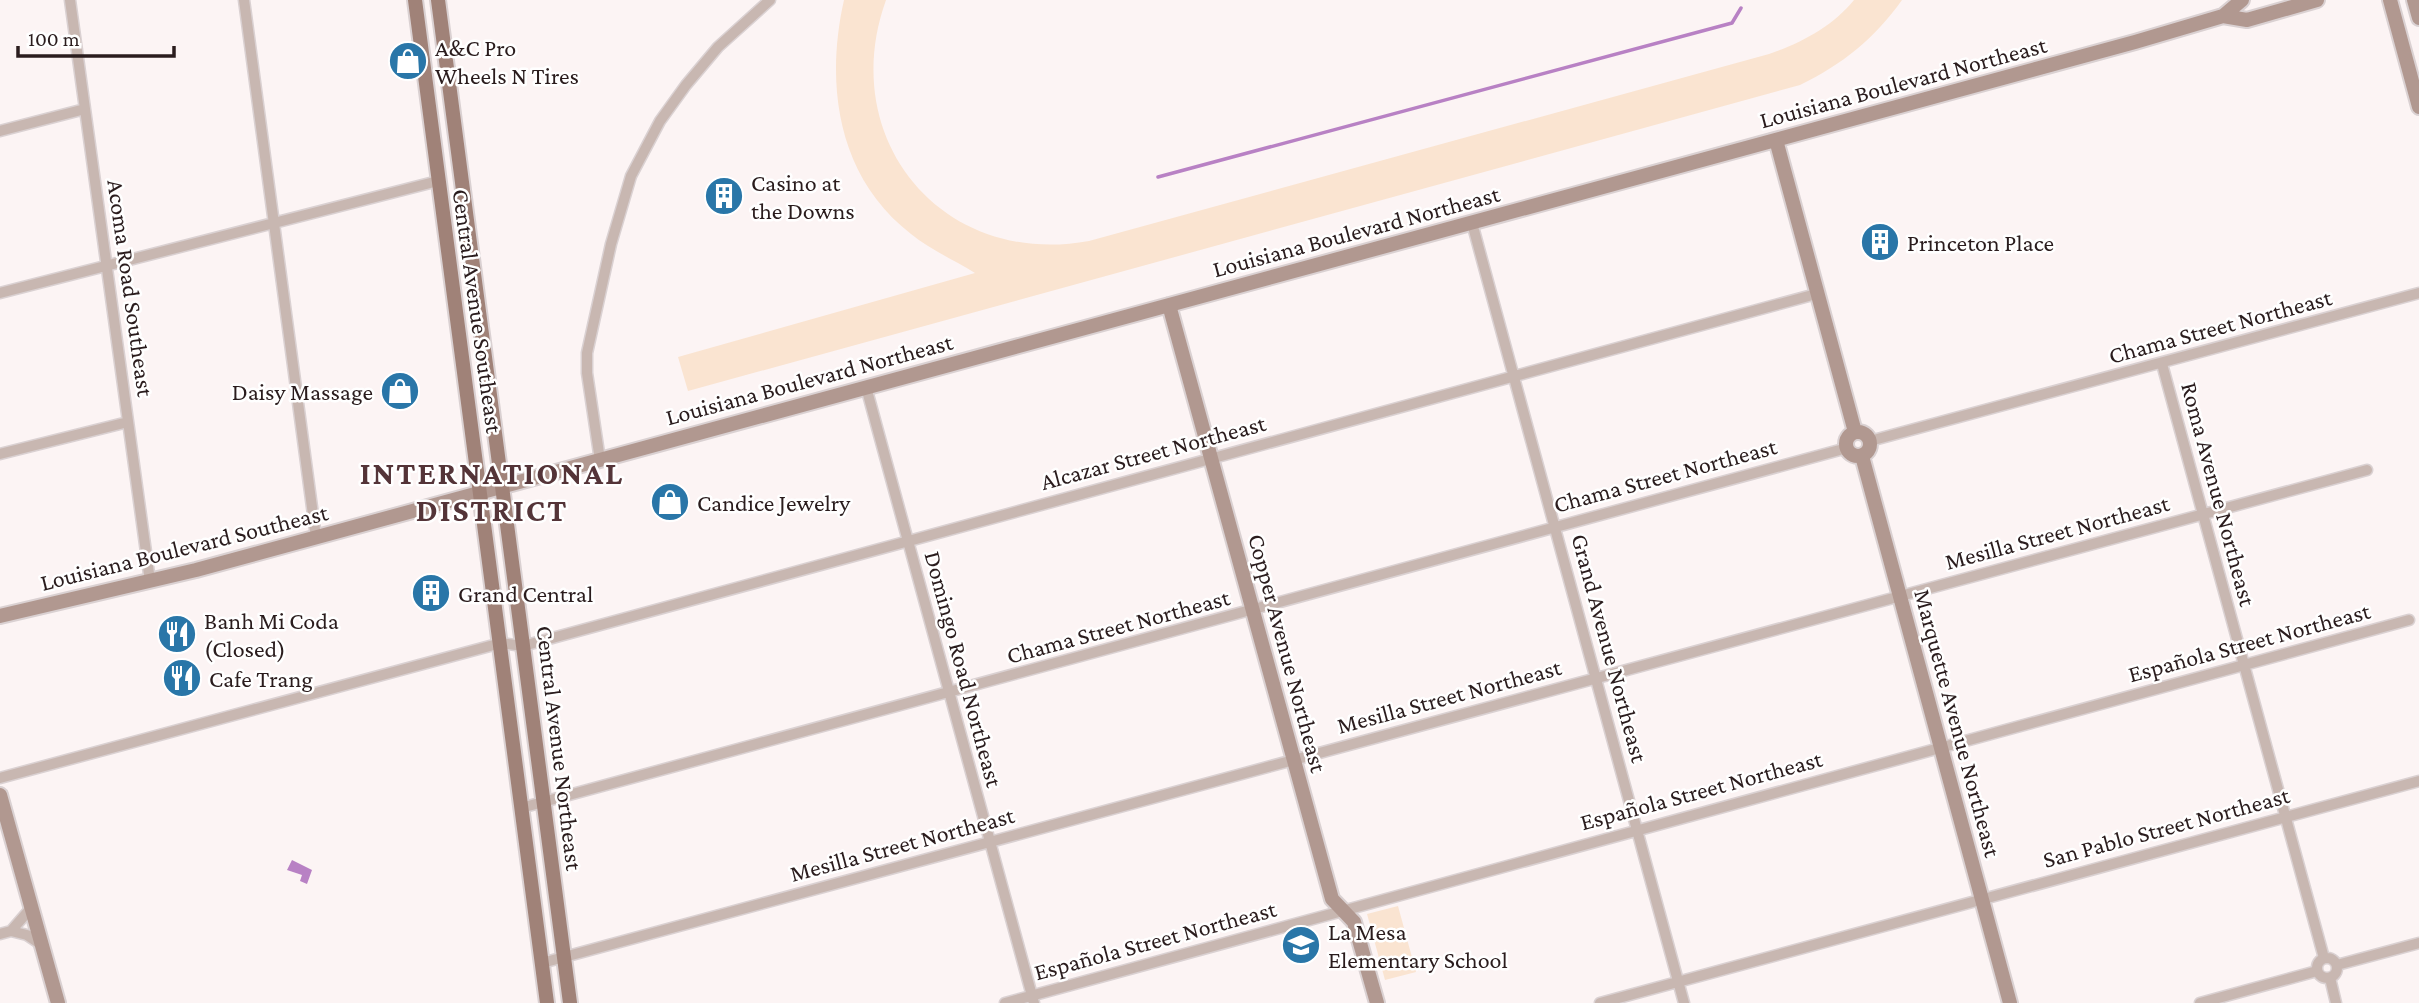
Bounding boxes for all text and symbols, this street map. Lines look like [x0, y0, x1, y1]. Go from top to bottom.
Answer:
scale bar [18, 14, 173, 58]
text: 100 m [28, 27, 80, 51]
street label: Louisiana Boulevard Northeast [1757, 30, 2050, 133]
place label: A&C Pro Wheels N Tires [435, 34, 579, 89]
shop icon: A&C Pro Wheels N Tires [387, 40, 429, 82]
place label: Casino at the Downs [751, 169, 855, 224]
building icon: Casino at the Downs [703, 175, 745, 217]
street label: Acoma Road Southeast [102, 178, 160, 399]
street label: Louisiana Boulevard Northeast [1210, 179, 1503, 282]
street label: Central Avenue Southeast [447, 187, 509, 436]
building icon: Princeton Place [1859, 221, 1901, 263]
place label: Princeton Place [1907, 229, 2054, 256]
street label: Chama Street Northeast [2106, 283, 2335, 369]
street label: Louisiana Boulevard Northeast [663, 327, 956, 430]
shop icon: Daisy Massage [379, 370, 421, 412]
place label: Daisy Massage [232, 378, 373, 405]
street label: Roma Avenue Northeast [2176, 379, 2262, 610]
street label: Alcazar Street Northeast [1037, 409, 1270, 495]
street label: Chama Street Northeast [1551, 432, 1780, 518]
district label: INTERNATIONAL DISTRICT [360, 455, 624, 528]
shop icon: Candice Jewelry [649, 481, 691, 523]
place label: Candice Jewelry [697, 489, 851, 516]
street label: Mesilla Street Northeast [1942, 489, 2173, 575]
street label: Louisiana Boulevard Southeast [37, 498, 332, 596]
street label: Copper Avenue Northeast [1243, 531, 1333, 776]
street label: Grand Avenue Northeast [1566, 531, 1654, 766]
street label: Domingo Road Northeast [919, 548, 1009, 791]
building icon: Grand Central [410, 572, 452, 614]
place label: Grand Central [458, 580, 593, 607]
street label: Chama Street Northeast [1004, 583, 1233, 669]
street label: Marquette Avenue Northeast [1909, 586, 2007, 861]
street label: Española Street Northeast [2125, 596, 2374, 687]
place label: Banh Mi Coda (Closed) [204, 607, 339, 663]
restaurant icon: Banh Mi Coda (Closed) [156, 613, 198, 655]
street label: Central Avenue Northeast [532, 624, 589, 873]
street label: Mesilla Street Northeast [1334, 653, 1565, 739]
restaurant icon: Cafe Trang [161, 657, 203, 699]
place label: Cafe Trang [209, 665, 313, 692]
street label: Española Street Northeast [1577, 744, 1826, 835]
street label: San Pablo Street Northeast [2040, 781, 2293, 873]
street label: Mesilla Street Northeast [787, 801, 1018, 887]
street label: Española Street Northeast [1031, 894, 1280, 985]
place label: La Mesa Elementary School [1328, 918, 1508, 973]
school or university icon: La Mesa Elementary School [1280, 924, 1322, 966]

